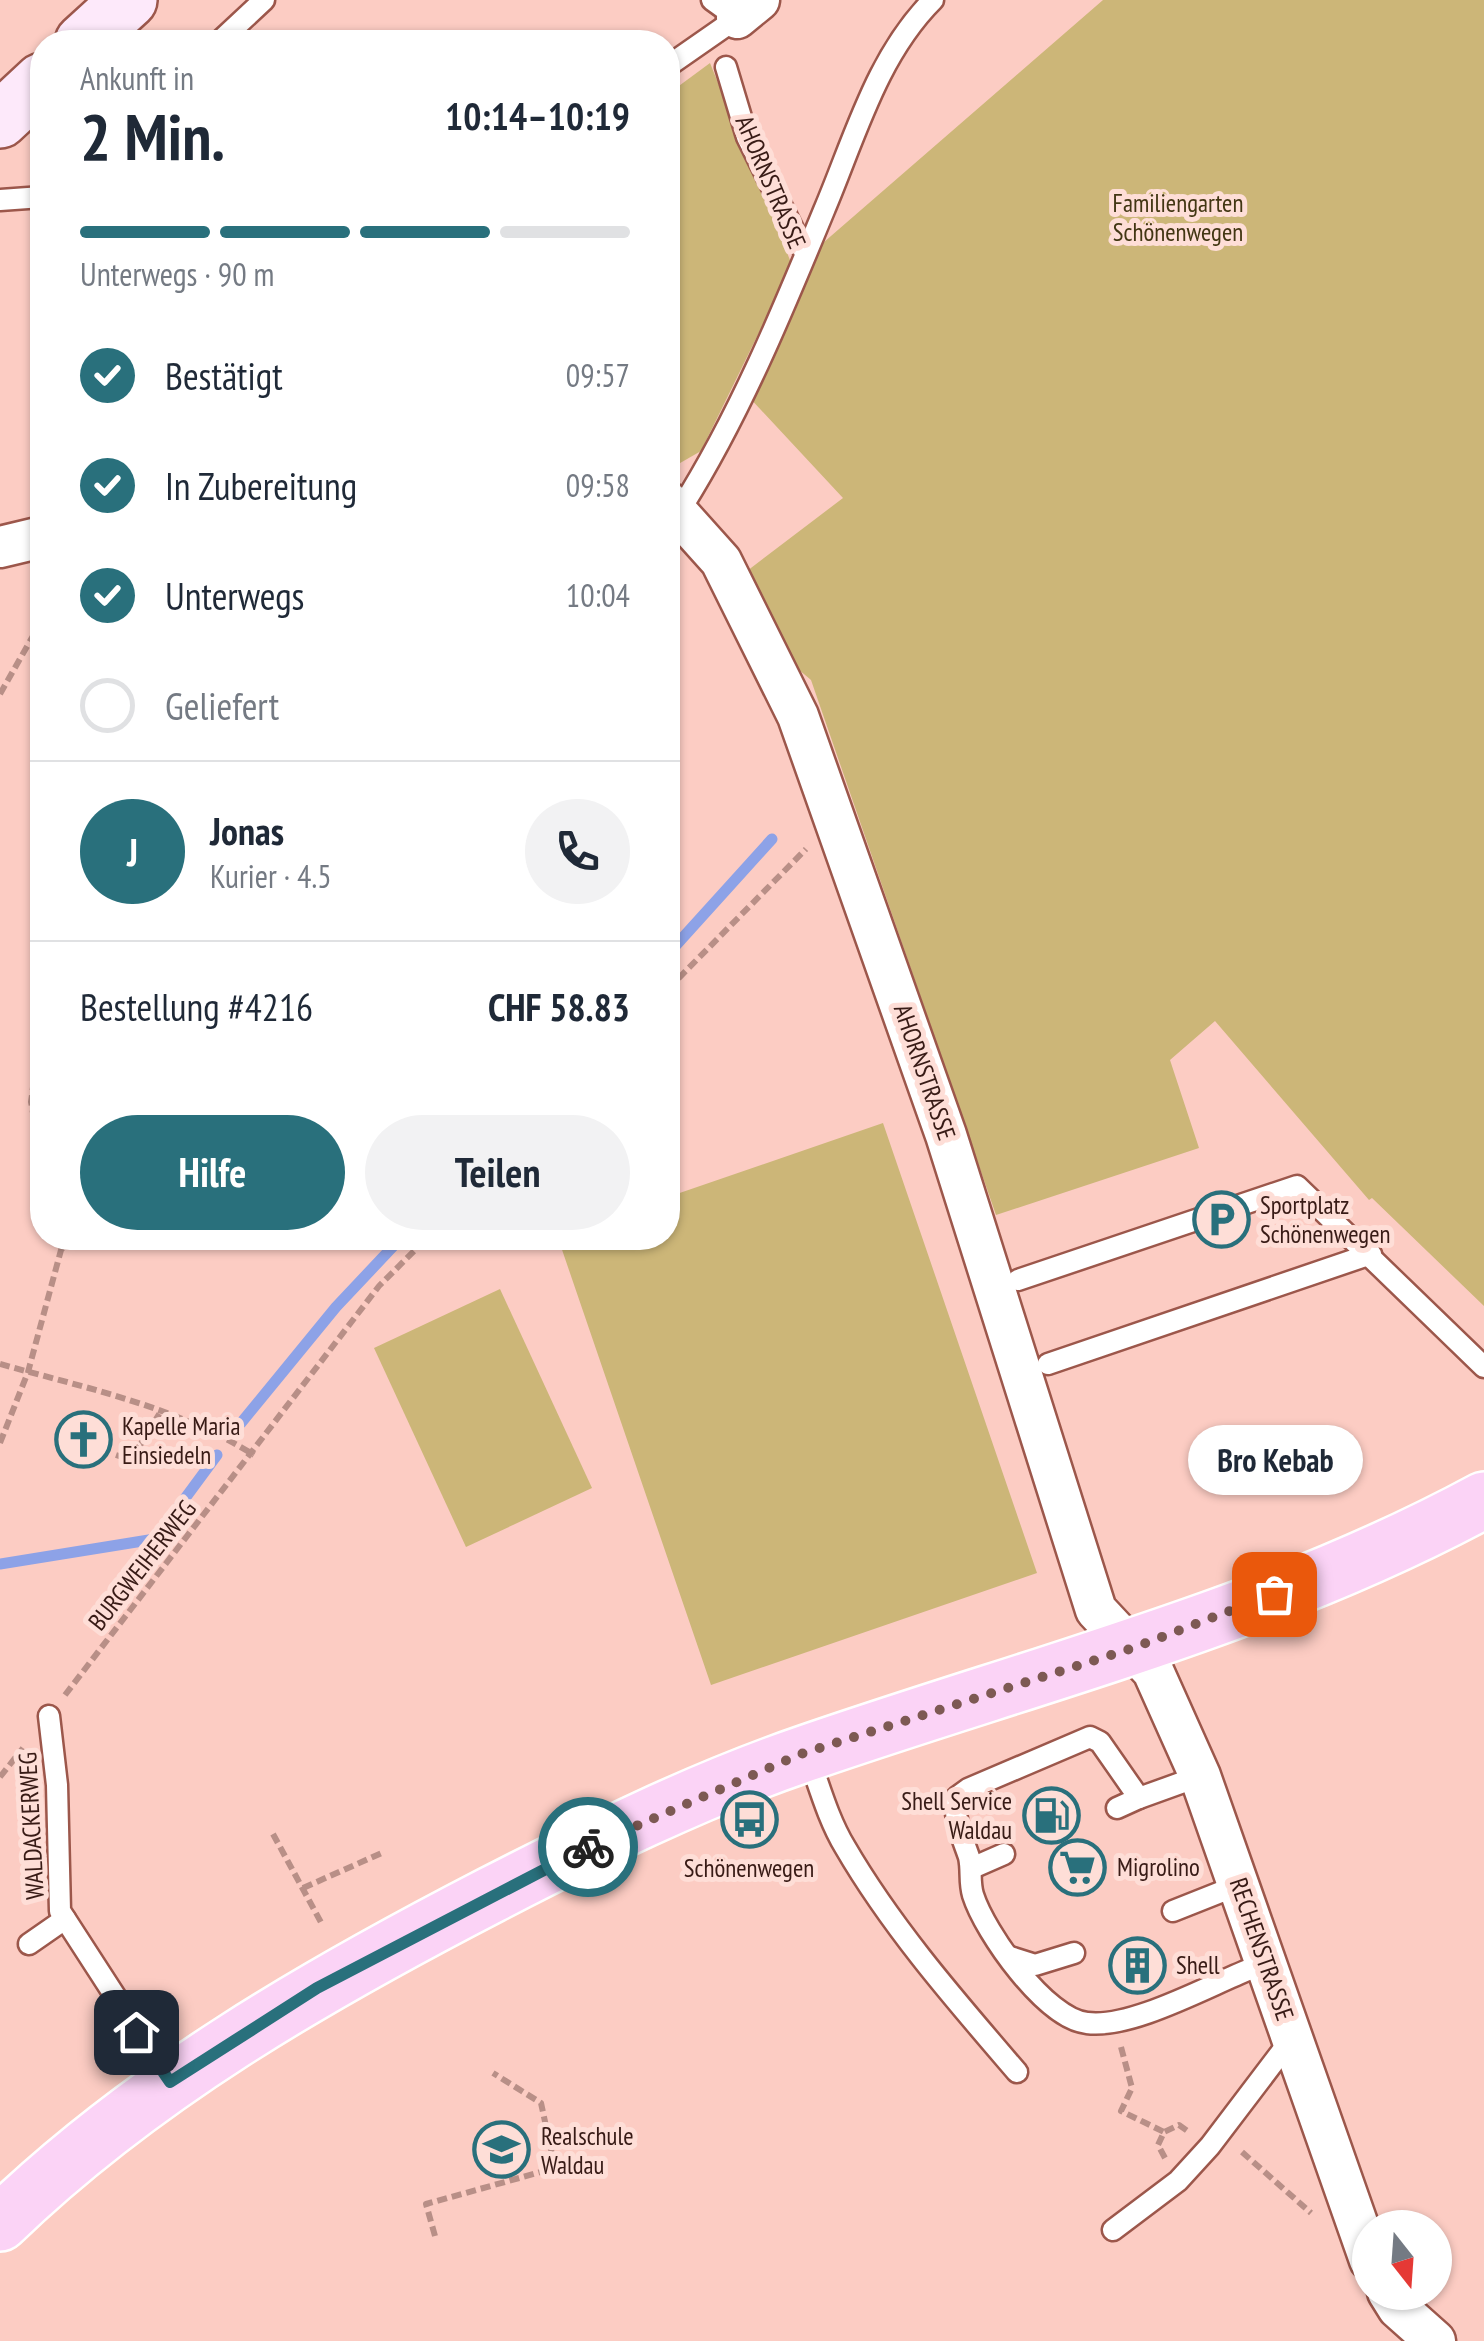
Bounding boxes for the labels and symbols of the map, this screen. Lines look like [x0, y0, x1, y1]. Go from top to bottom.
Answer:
street label: AHORNSTRASSE [729, 111, 813, 253]
park label: Familiengarten Schönenwegen [1113, 187, 1243, 248]
street label: AHORNSTRASSE [887, 1000, 963, 1144]
parking icon: Sportplatz Schönenwegen [1191, 1189, 1251, 1249]
place label: Sportplatz Schönenwegen [1260, 1189, 1390, 1250]
church icon: Kapelle Maria Einsiedeln [53, 1410, 113, 1470]
place label: Kapelle Maria Einsiedeln [122, 1410, 240, 1471]
callout: Bro Kebab [1186, 1424, 1362, 1494]
street label: BURGWEIHERWEG [81, 1493, 203, 1637]
pin [1232, 1552, 1317, 1637]
street label: WALDACKERWEG [11, 1751, 51, 1901]
place label: Shell Service Waldau [901, 1785, 1012, 1846]
fuel station icon: Shell Service Waldau [1021, 1785, 1081, 1845]
bus stop icon: Schönenwegen [719, 1789, 779, 1849]
courier [538, 1797, 638, 1897]
supermarket icon: Migrolino [1048, 1837, 1108, 1897]
place label: Migrolino [1117, 1851, 1200, 1883]
place label: Schönenwegen [684, 1852, 814, 1884]
street label: RECHENSTRASSE [1223, 1873, 1301, 2025]
building icon: Shell [1107, 1935, 1167, 1995]
place label: Shell [1176, 1949, 1220, 1981]
pin [94, 1990, 179, 2075]
school or university icon: Realschule Waldau [472, 2120, 532, 2180]
place label: Realschule Waldau [541, 2120, 634, 2181]
north arrow [1352, 2210, 1452, 2310]

